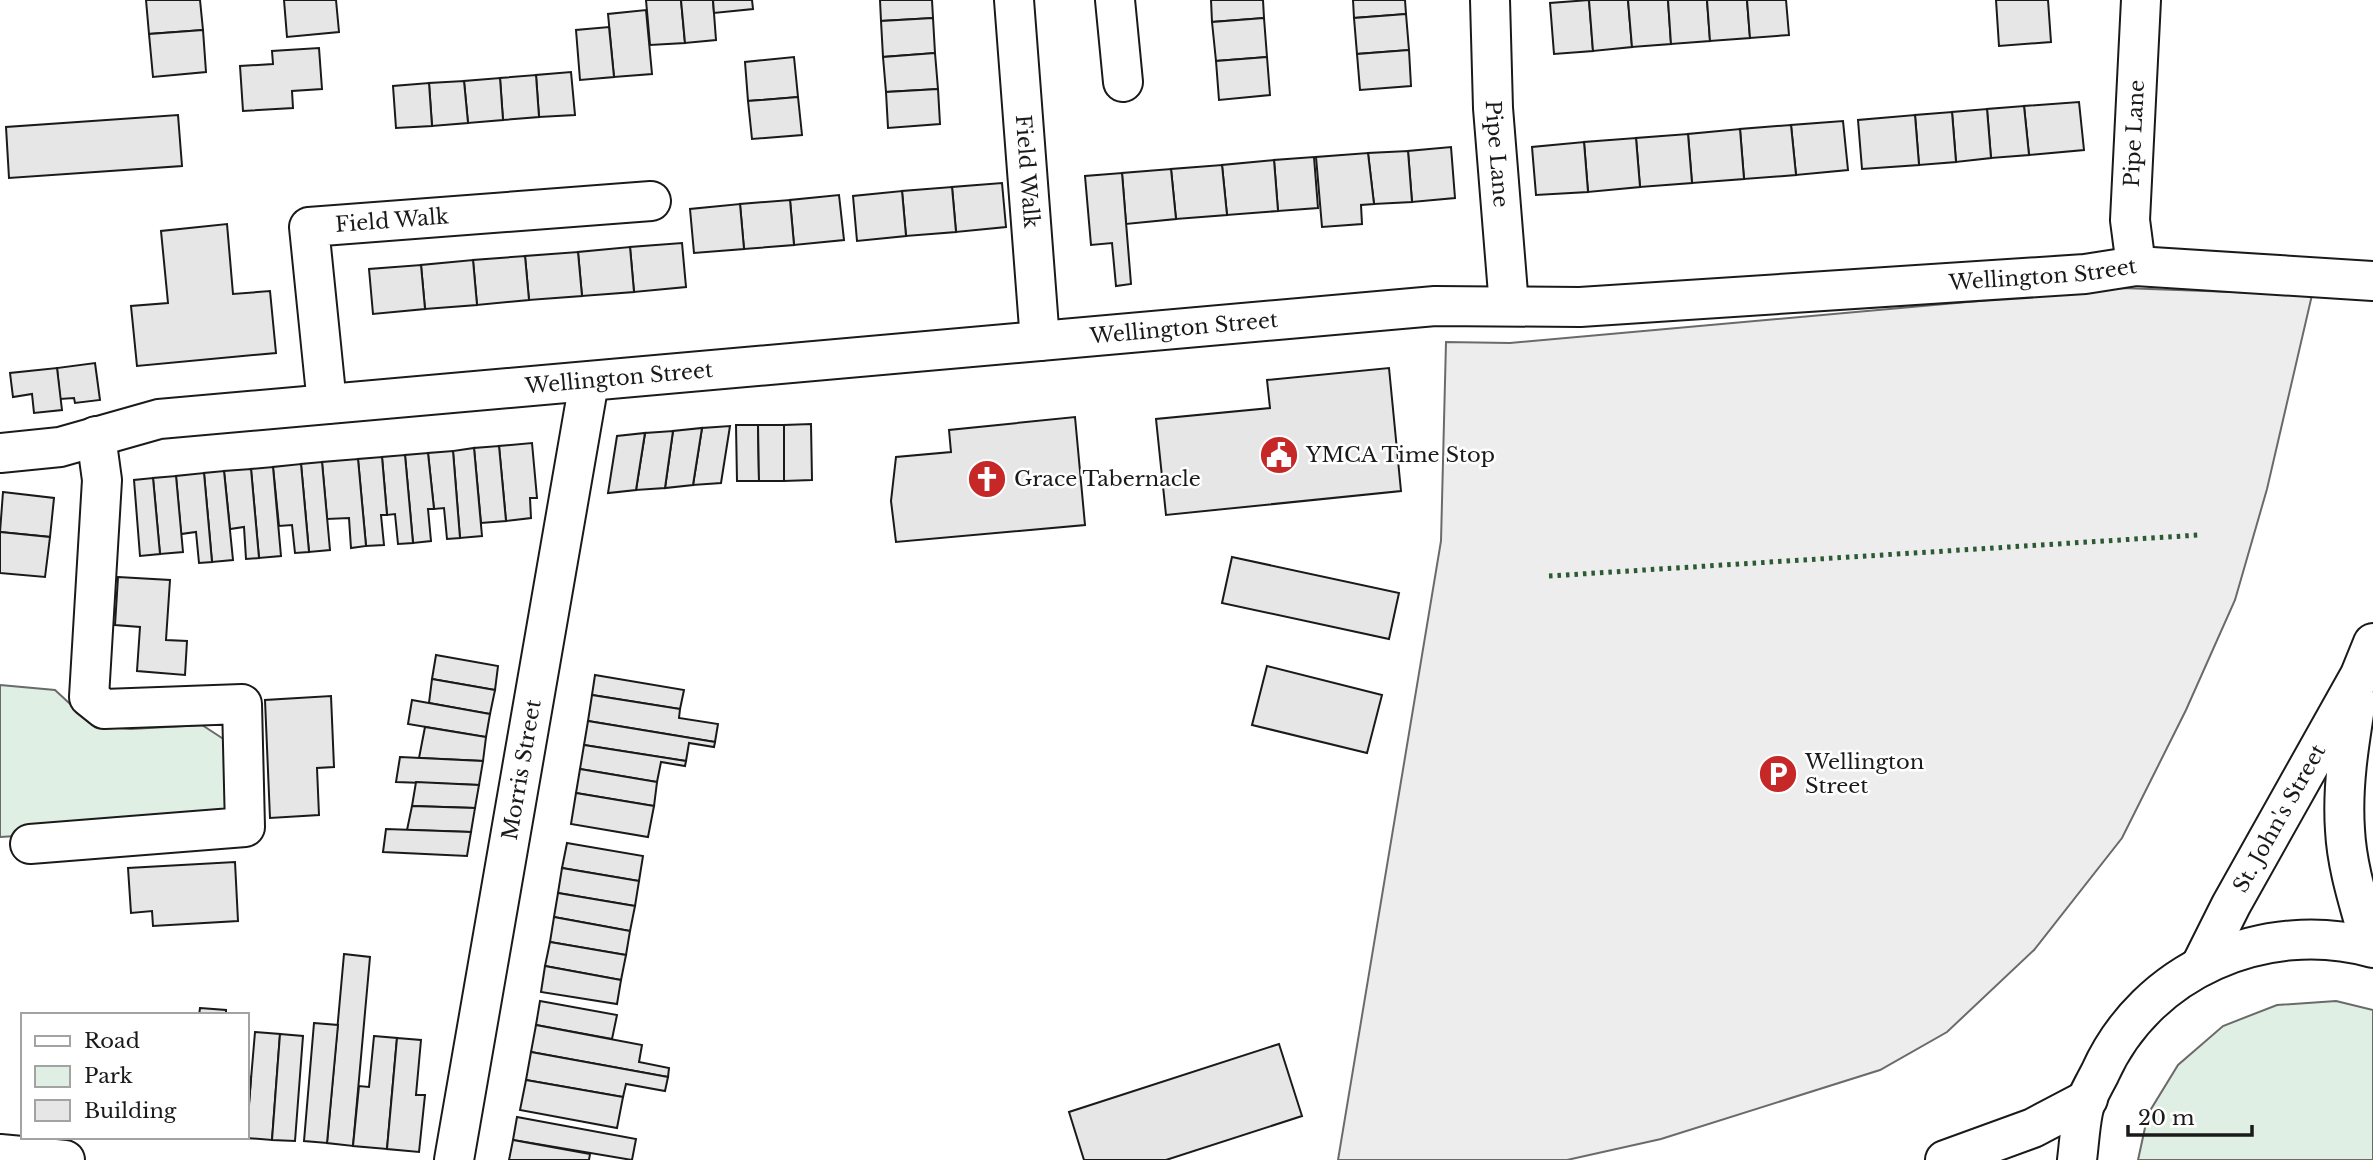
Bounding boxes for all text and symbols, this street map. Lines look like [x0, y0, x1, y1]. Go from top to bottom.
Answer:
street label: Pipe Lane [2119, 79, 2150, 188]
street label: Pipe Lane [1480, 100, 1514, 208]
street label: Field Walk [1010, 114, 1044, 229]
street label: Field Walk [334, 203, 450, 238]
street label: Wellington Street [1947, 253, 2138, 296]
street label: Wellington Street [1088, 307, 1279, 350]
street label: Wellington Street [523, 357, 714, 400]
public building icon: YMCA Time Stop [1258, 434, 1300, 476]
place label: YMCA Time Stop [1305, 442, 1495, 468]
church icon: Grace Tabernacle [966, 458, 1008, 500]
place label: Grace Tabernacle [1014, 466, 1201, 492]
street label: Morris Street [497, 698, 547, 842]
street label: St. John's Street [2228, 740, 2331, 897]
place label: Wellington Street [1804, 749, 1924, 799]
parking icon: Wellington Street [1757, 753, 1799, 795]
legend [21, 1013, 248, 1139]
text: Road [84, 1028, 140, 1054]
text: Park [84, 1063, 133, 1089]
scale bar [2128, 1094, 2252, 1138]
text: Building [84, 1098, 177, 1124]
text: 20 m [2138, 1105, 2195, 1131]

